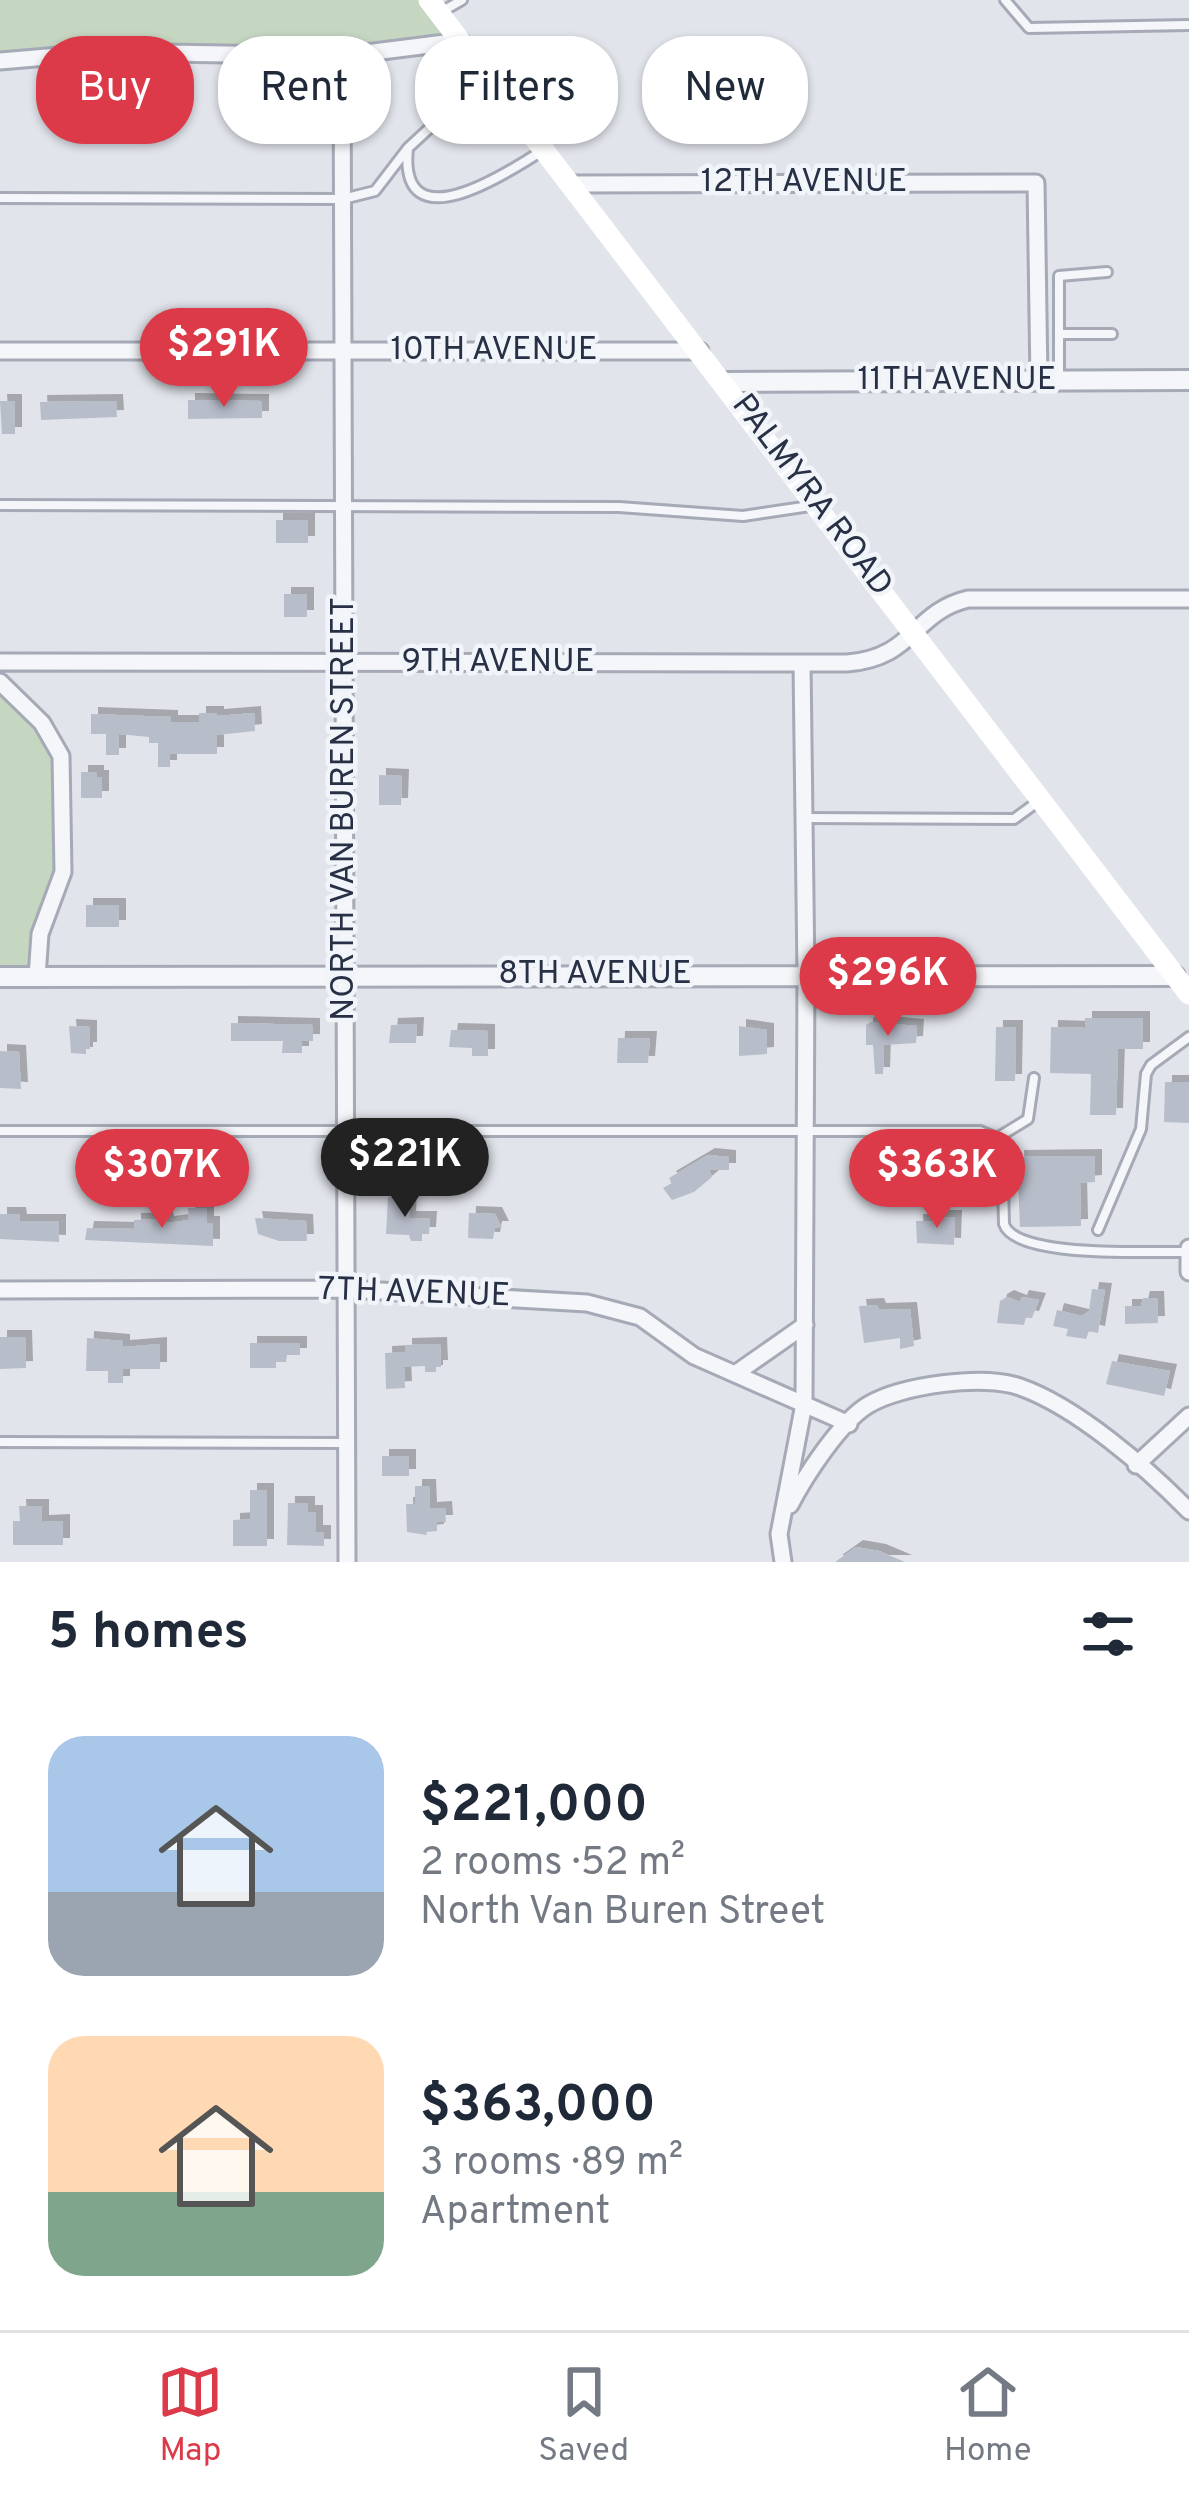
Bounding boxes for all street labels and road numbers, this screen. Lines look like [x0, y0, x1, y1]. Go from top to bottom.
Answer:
street label: 12TH AVENUE [701, 162, 907, 204]
street label: 10TH AVENUE [391, 330, 597, 372]
street label: 11TH AVENUE [858, 360, 1056, 402]
street label: PALMYRA ROAD [721, 386, 901, 606]
street label: NORTH VAN BUREN STREET [324, 597, 366, 1021]
street label: 9TH AVENUE [401, 642, 595, 684]
street label: 8TH AVENUE [498, 954, 692, 996]
street label: 7TH AVENUE [317, 1270, 511, 1318]

